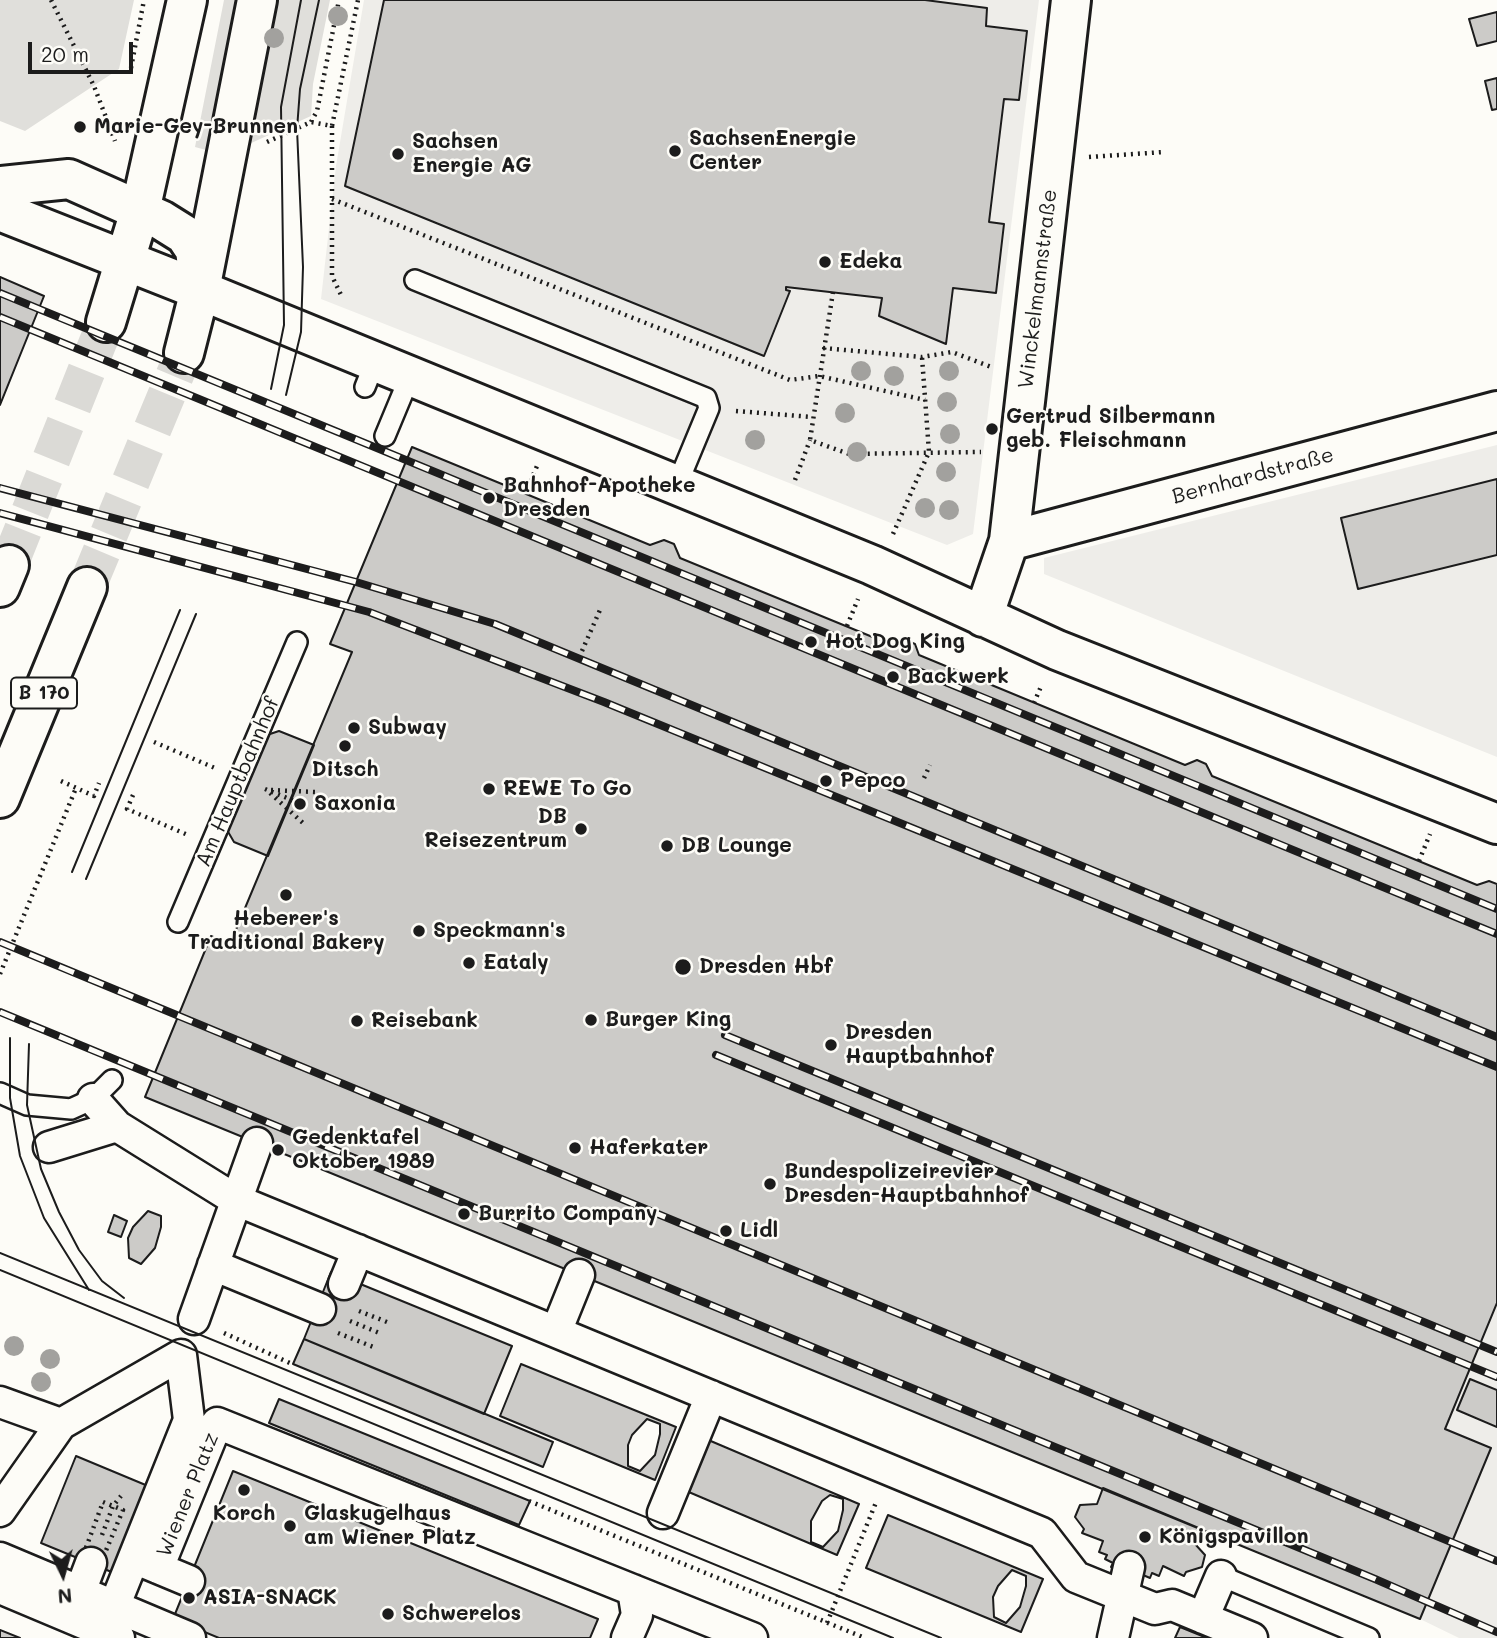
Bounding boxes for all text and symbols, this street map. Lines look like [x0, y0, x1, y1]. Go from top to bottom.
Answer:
scale bar [32, 28, 136, 72]
text: 20 m [41, 40, 89, 67]
place label: Marie-Gey-Brunnen [94, 114, 298, 140]
marker: Marie-Gey-Brunnen [72, 119, 88, 135]
place label: SachsenEnergie Center [689, 126, 856, 176]
place label: Sachsen Energie AG [412, 129, 531, 179]
marker: SachsenEnergie Center [667, 143, 683, 159]
marker: Sachsen Energie AG [390, 146, 406, 162]
street label: Winckelmannstraße [1013, 188, 1063, 390]
place label: Edeka [839, 249, 902, 275]
marker: Edeka [817, 254, 833, 270]
place label: Gertrud Silbermann geb. Fleischmann [1006, 404, 1215, 454]
marker: Gertrud Silbermann geb. Fleischmann [984, 421, 1000, 437]
street label: Bernhardstraße [1169, 442, 1337, 510]
place label: Bahnhof-Apotheke Dresden [503, 473, 696, 523]
marker: Bahnhof-Apotheke Dresden [481, 490, 497, 506]
place label: Hot Dog King [825, 629, 965, 655]
marker: Hot Dog King [803, 634, 819, 650]
place label: Backwerk [907, 664, 1009, 690]
marker: Backwerk [885, 669, 901, 685]
road number: B 170 [11, 678, 77, 708]
street label: Am Hauptbahnhof [191, 693, 285, 871]
place label: Subway [368, 715, 447, 741]
marker: Subway [346, 720, 362, 736]
marker: Ditsch [337, 738, 353, 754]
place label: Ditsch [312, 757, 378, 783]
place label: Pepco [840, 768, 905, 794]
marker: Pepco [818, 773, 834, 789]
place label: REWE To Go [503, 776, 631, 802]
marker: REWE To Go [481, 781, 497, 797]
place label: Saxonia [314, 791, 396, 817]
marker: Saxonia [292, 796, 308, 812]
place label: DB Reisezentrum [424, 804, 567, 854]
marker: DB Reisezentrum [573, 821, 589, 837]
place label: DB Lounge [681, 833, 792, 859]
marker: DB Lounge [659, 838, 675, 854]
marker: Heberer's Traditional Bakery [278, 887, 294, 903]
place label: Heberer's Traditional Bakery [187, 906, 385, 956]
place label: Speckmann's [433, 918, 566, 944]
marker: Speckmann's [411, 923, 427, 939]
place label: Eataly [483, 950, 549, 976]
place label: Dresden Hbf [699, 954, 833, 980]
marker: Eataly [461, 955, 477, 971]
marker: Dresden Hbf [673, 957, 693, 977]
place label: Burger King [605, 1007, 731, 1033]
place label: Reisebank [371, 1008, 478, 1034]
marker: Burger King [583, 1012, 599, 1028]
marker: Reisebank [349, 1013, 365, 1029]
place label: Dresden Hauptbahnhof [845, 1020, 994, 1070]
marker: Dresden Hauptbahnhof [823, 1037, 839, 1053]
place label: Gedenktafel Oktober 1989 [292, 1125, 434, 1175]
place label: Haferkater [589, 1135, 708, 1161]
marker: Haferkater [567, 1140, 583, 1156]
marker: Gedenktafel Oktober 1989 [270, 1142, 286, 1158]
place label: Bundespolizeirevier Dresden-Hauptbahnhof [784, 1159, 1029, 1209]
marker: Bundespolizeirevier Dresden-Hauptbahnhof [762, 1176, 778, 1192]
place label: Burrito Company [478, 1201, 657, 1227]
marker: Burrito Company [456, 1206, 472, 1222]
place label: Lidl [740, 1218, 778, 1244]
marker: Lidl [718, 1223, 734, 1239]
street label: Wiener Platz [152, 1429, 224, 1561]
marker: Korch [236, 1482, 252, 1498]
place label: Korch [213, 1501, 275, 1527]
place label: Glaskugelhaus am Wiener Platz [304, 1501, 476, 1551]
marker: Glaskugelhaus am Wiener Platz [282, 1518, 298, 1534]
place label: Königspavillon [1159, 1524, 1309, 1550]
marker: Königspavillon [1137, 1529, 1153, 1545]
north arrow [28, 1540, 98, 1610]
text: N [57, 1583, 73, 1609]
place label: ASIA-SNACK [203, 1585, 337, 1611]
marker: ASIA-SNACK [181, 1590, 197, 1606]
place label: Schwerelos [402, 1601, 521, 1627]
marker: Schwerelos [380, 1606, 396, 1622]

